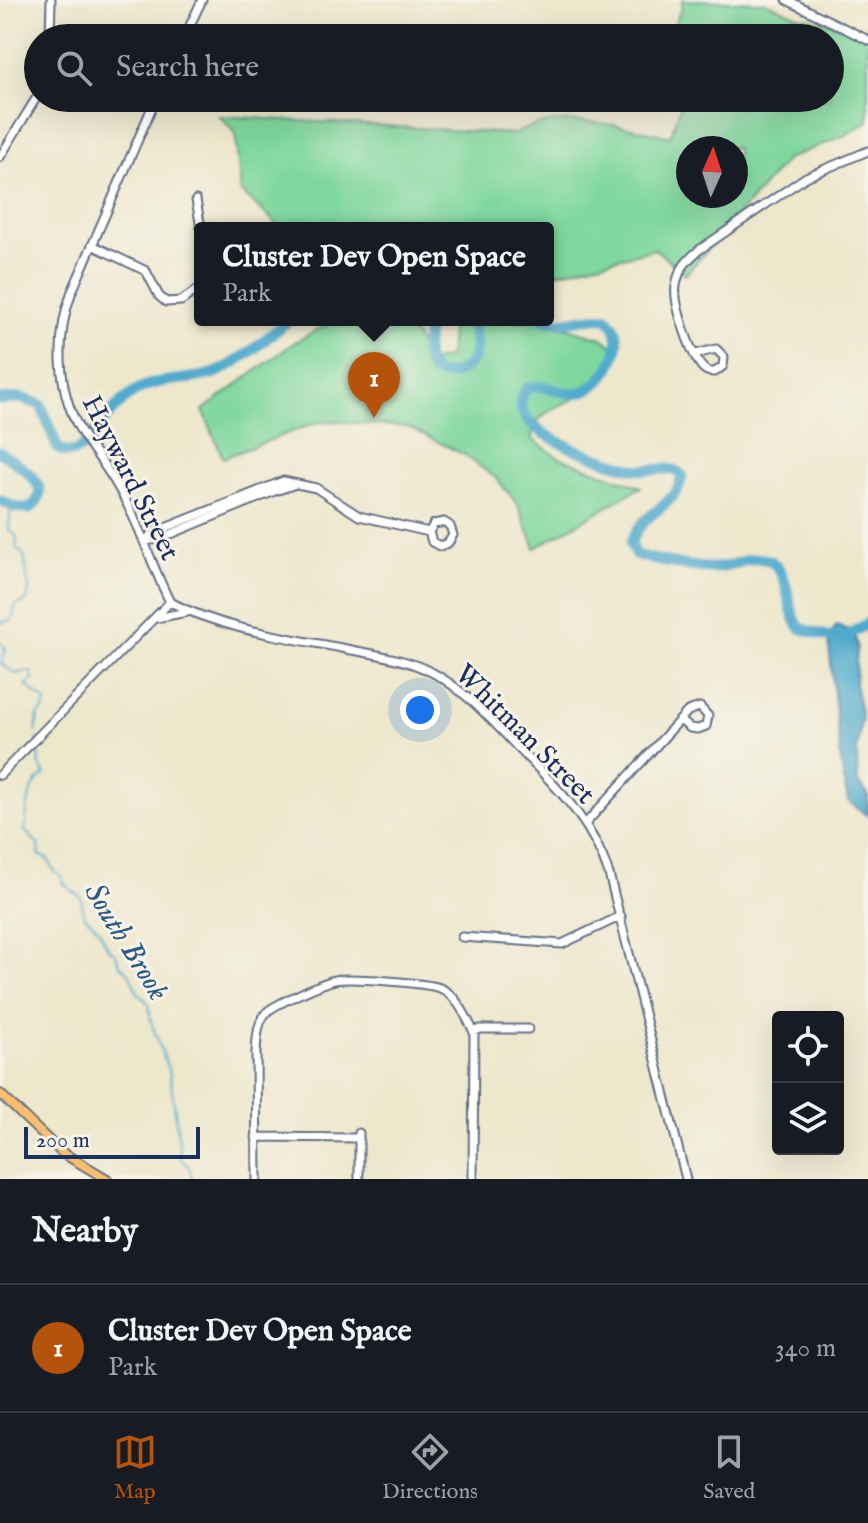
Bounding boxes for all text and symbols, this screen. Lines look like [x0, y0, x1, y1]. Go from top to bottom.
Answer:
search box [24, 24, 844, 112]
icon: search [52, 46, 96, 90]
text: Search here [116, 49, 259, 87]
north arrow [676, 136, 748, 208]
popup [194, 222, 554, 326]
text: Cluster Dev Open Space [222, 239, 526, 277]
text: Park [222, 277, 272, 310]
pin: 1 [348, 352, 400, 418]
street label: Hayward Street [73, 390, 187, 567]
street label: Whitman Street [447, 657, 602, 813]
your location [400, 690, 440, 730]
water label: South Brook [74, 876, 176, 1008]
map controls [772, 1011, 844, 1155]
button: locate [772, 1011, 844, 1083]
button: layers [772, 1083, 844, 1155]
scale bar [24, 1123, 200, 1159]
text: 200 m [36, 1127, 90, 1155]
text: Nearby [32, 1210, 138, 1253]
text: Cluster Dev Open Space [108, 1313, 412, 1351]
text: 1 [53, 1332, 63, 1365]
text: 340 m [775, 1332, 836, 1365]
text: Park [108, 1351, 157, 1384]
tab: Map [113, 1430, 157, 1506]
tab: Directions [382, 1430, 478, 1506]
tab: Saved [703, 1430, 755, 1506]

